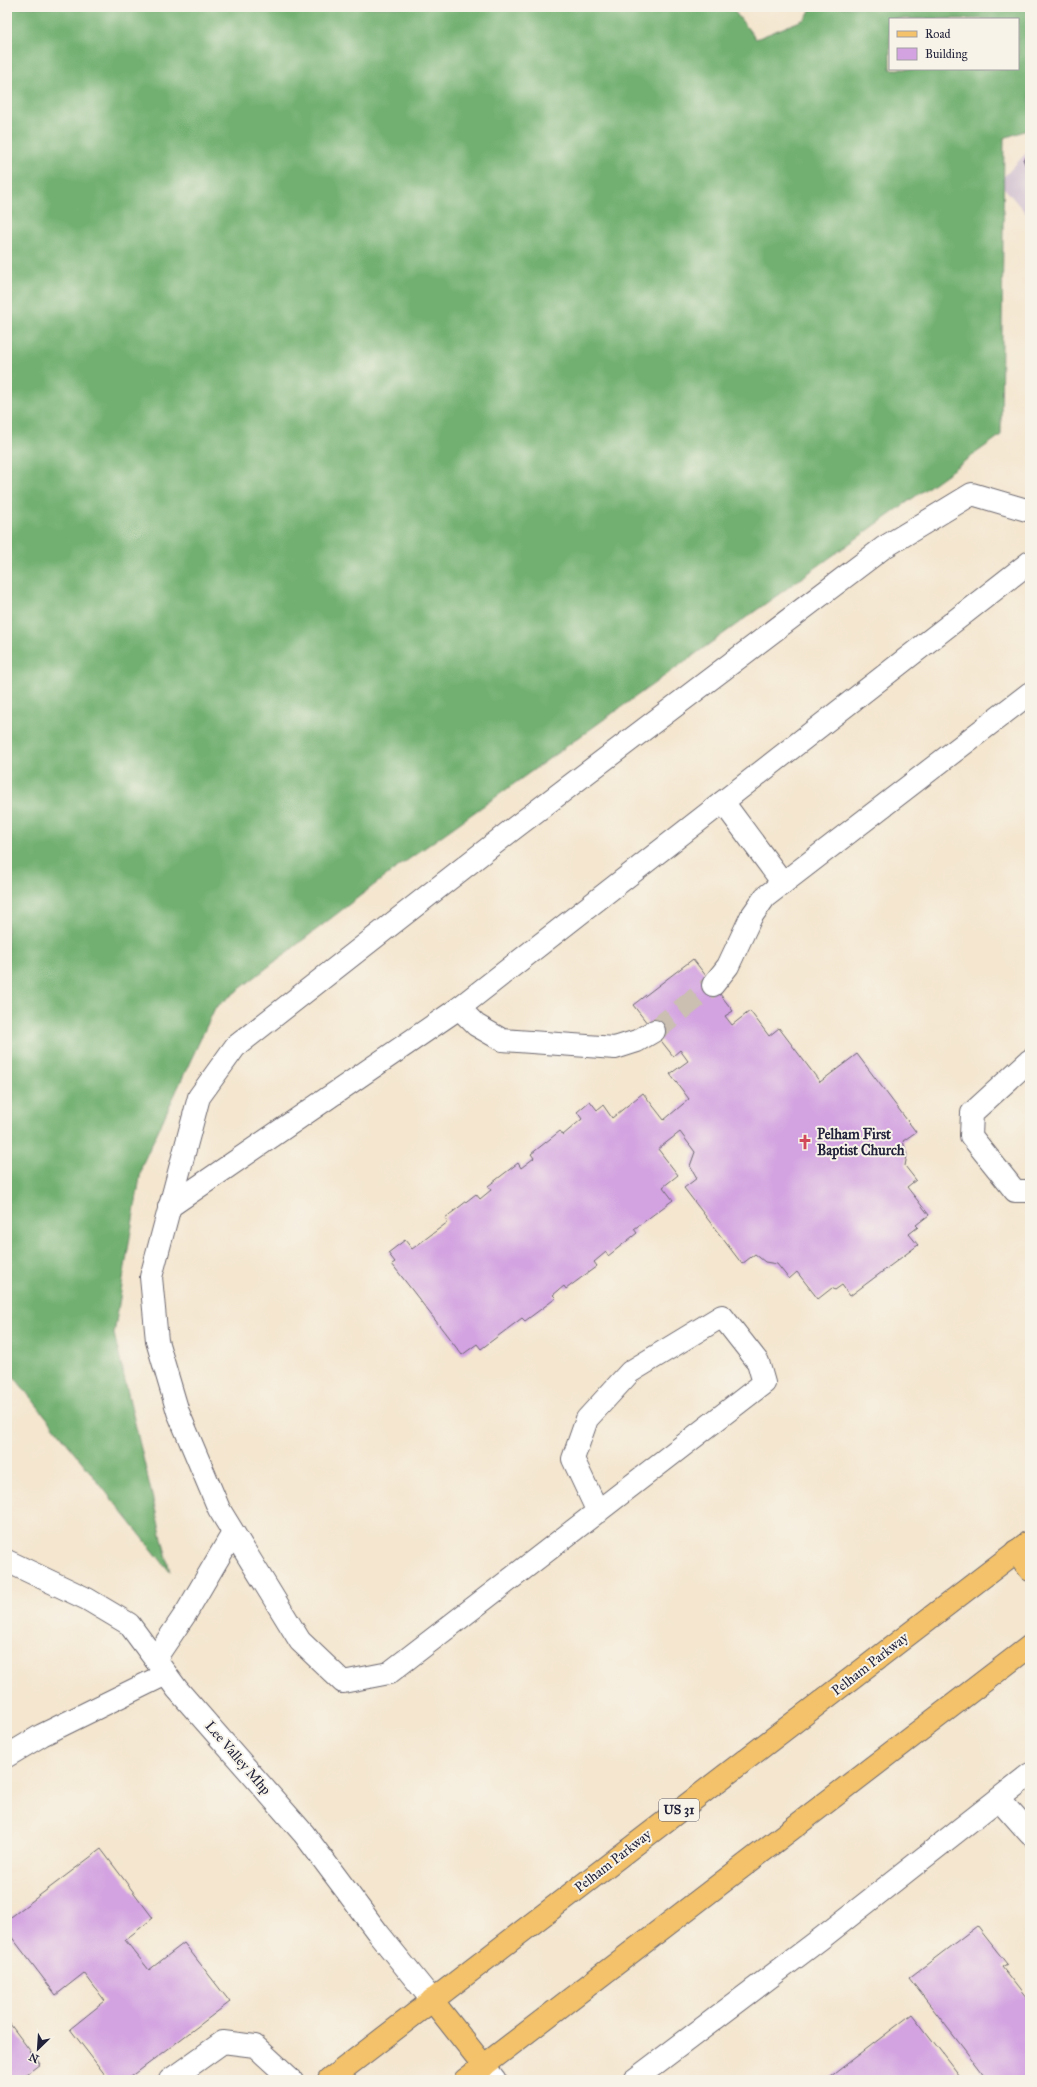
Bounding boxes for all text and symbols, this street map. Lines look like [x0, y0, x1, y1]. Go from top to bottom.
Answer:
legend [889, 18, 1019, 70]
text: Road [925, 27, 951, 41]
text: Building [925, 47, 968, 62]
place label: Pelham First Baptist Church [817, 1126, 905, 1160]
church icon: Pelham First Baptist Church [796, 1133, 814, 1151]
street label: Pelham Parkway [828, 1629, 912, 1699]
street label: Lee Valley Mhp [202, 1718, 274, 1798]
road number: US 31 [659, 1799, 699, 1821]
street label: Pelham Parkway [571, 1826, 655, 1896]
north arrow [18, 2029, 58, 2069]
text: N [26, 2049, 41, 2065]

